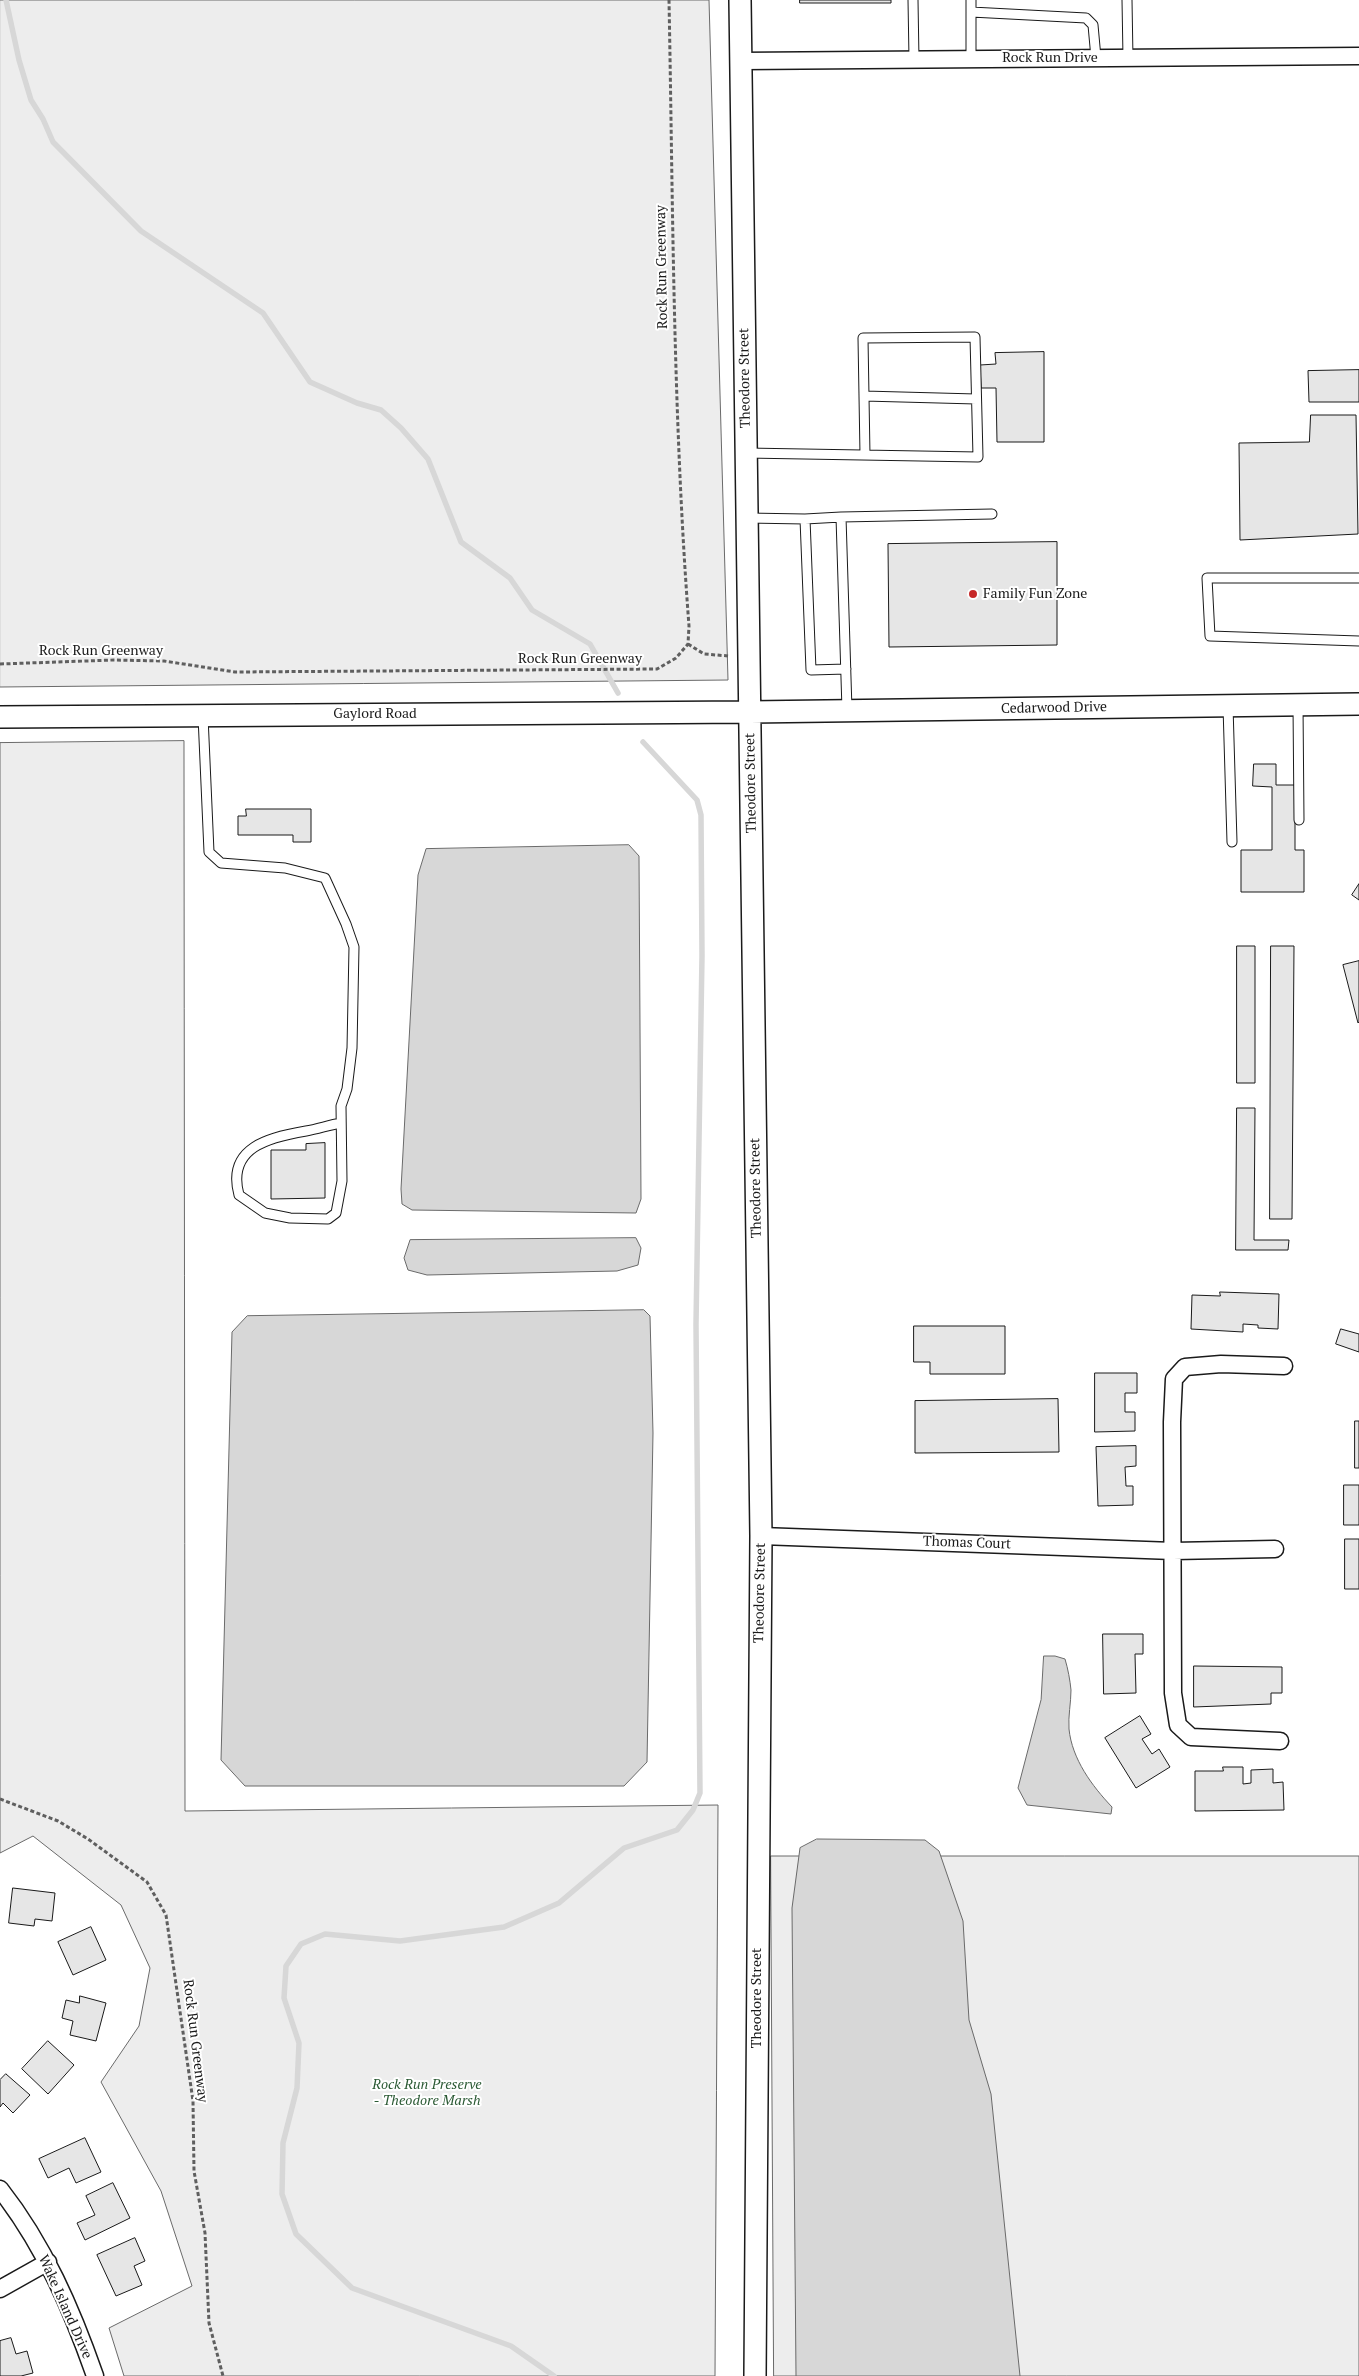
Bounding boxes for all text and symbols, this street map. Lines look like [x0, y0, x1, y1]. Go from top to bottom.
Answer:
street label: Rock Run Drive [1002, 50, 1098, 66]
street label: Rock Run Greenway [653, 205, 671, 329]
street label: Theodore Street [736, 328, 754, 428]
place label: Family Fun Zone [983, 586, 1087, 602]
marker: Family Fun Zone [967, 588, 979, 600]
street label: Rock Run Greenway [39, 643, 163, 659]
street label: Rock Run Greenway [518, 651, 642, 667]
street label: Cedarwood Drive [1001, 699, 1107, 717]
street label: Gaylord Road [333, 706, 417, 722]
street label: Theodore Street [742, 733, 760, 833]
street label: Theodore Street [747, 1138, 765, 1238]
street label: Thomas Court [923, 1533, 1011, 1553]
street label: Theodore Street [751, 1543, 769, 1643]
street label: Theodore Street [749, 1948, 765, 2048]
street label: Rock Run Greenway [179, 1978, 211, 2104]
park label: Rock Run Preserve - Theodore Marsh [372, 2077, 482, 2110]
street label: Wake Island Drive [35, 2252, 95, 2362]

